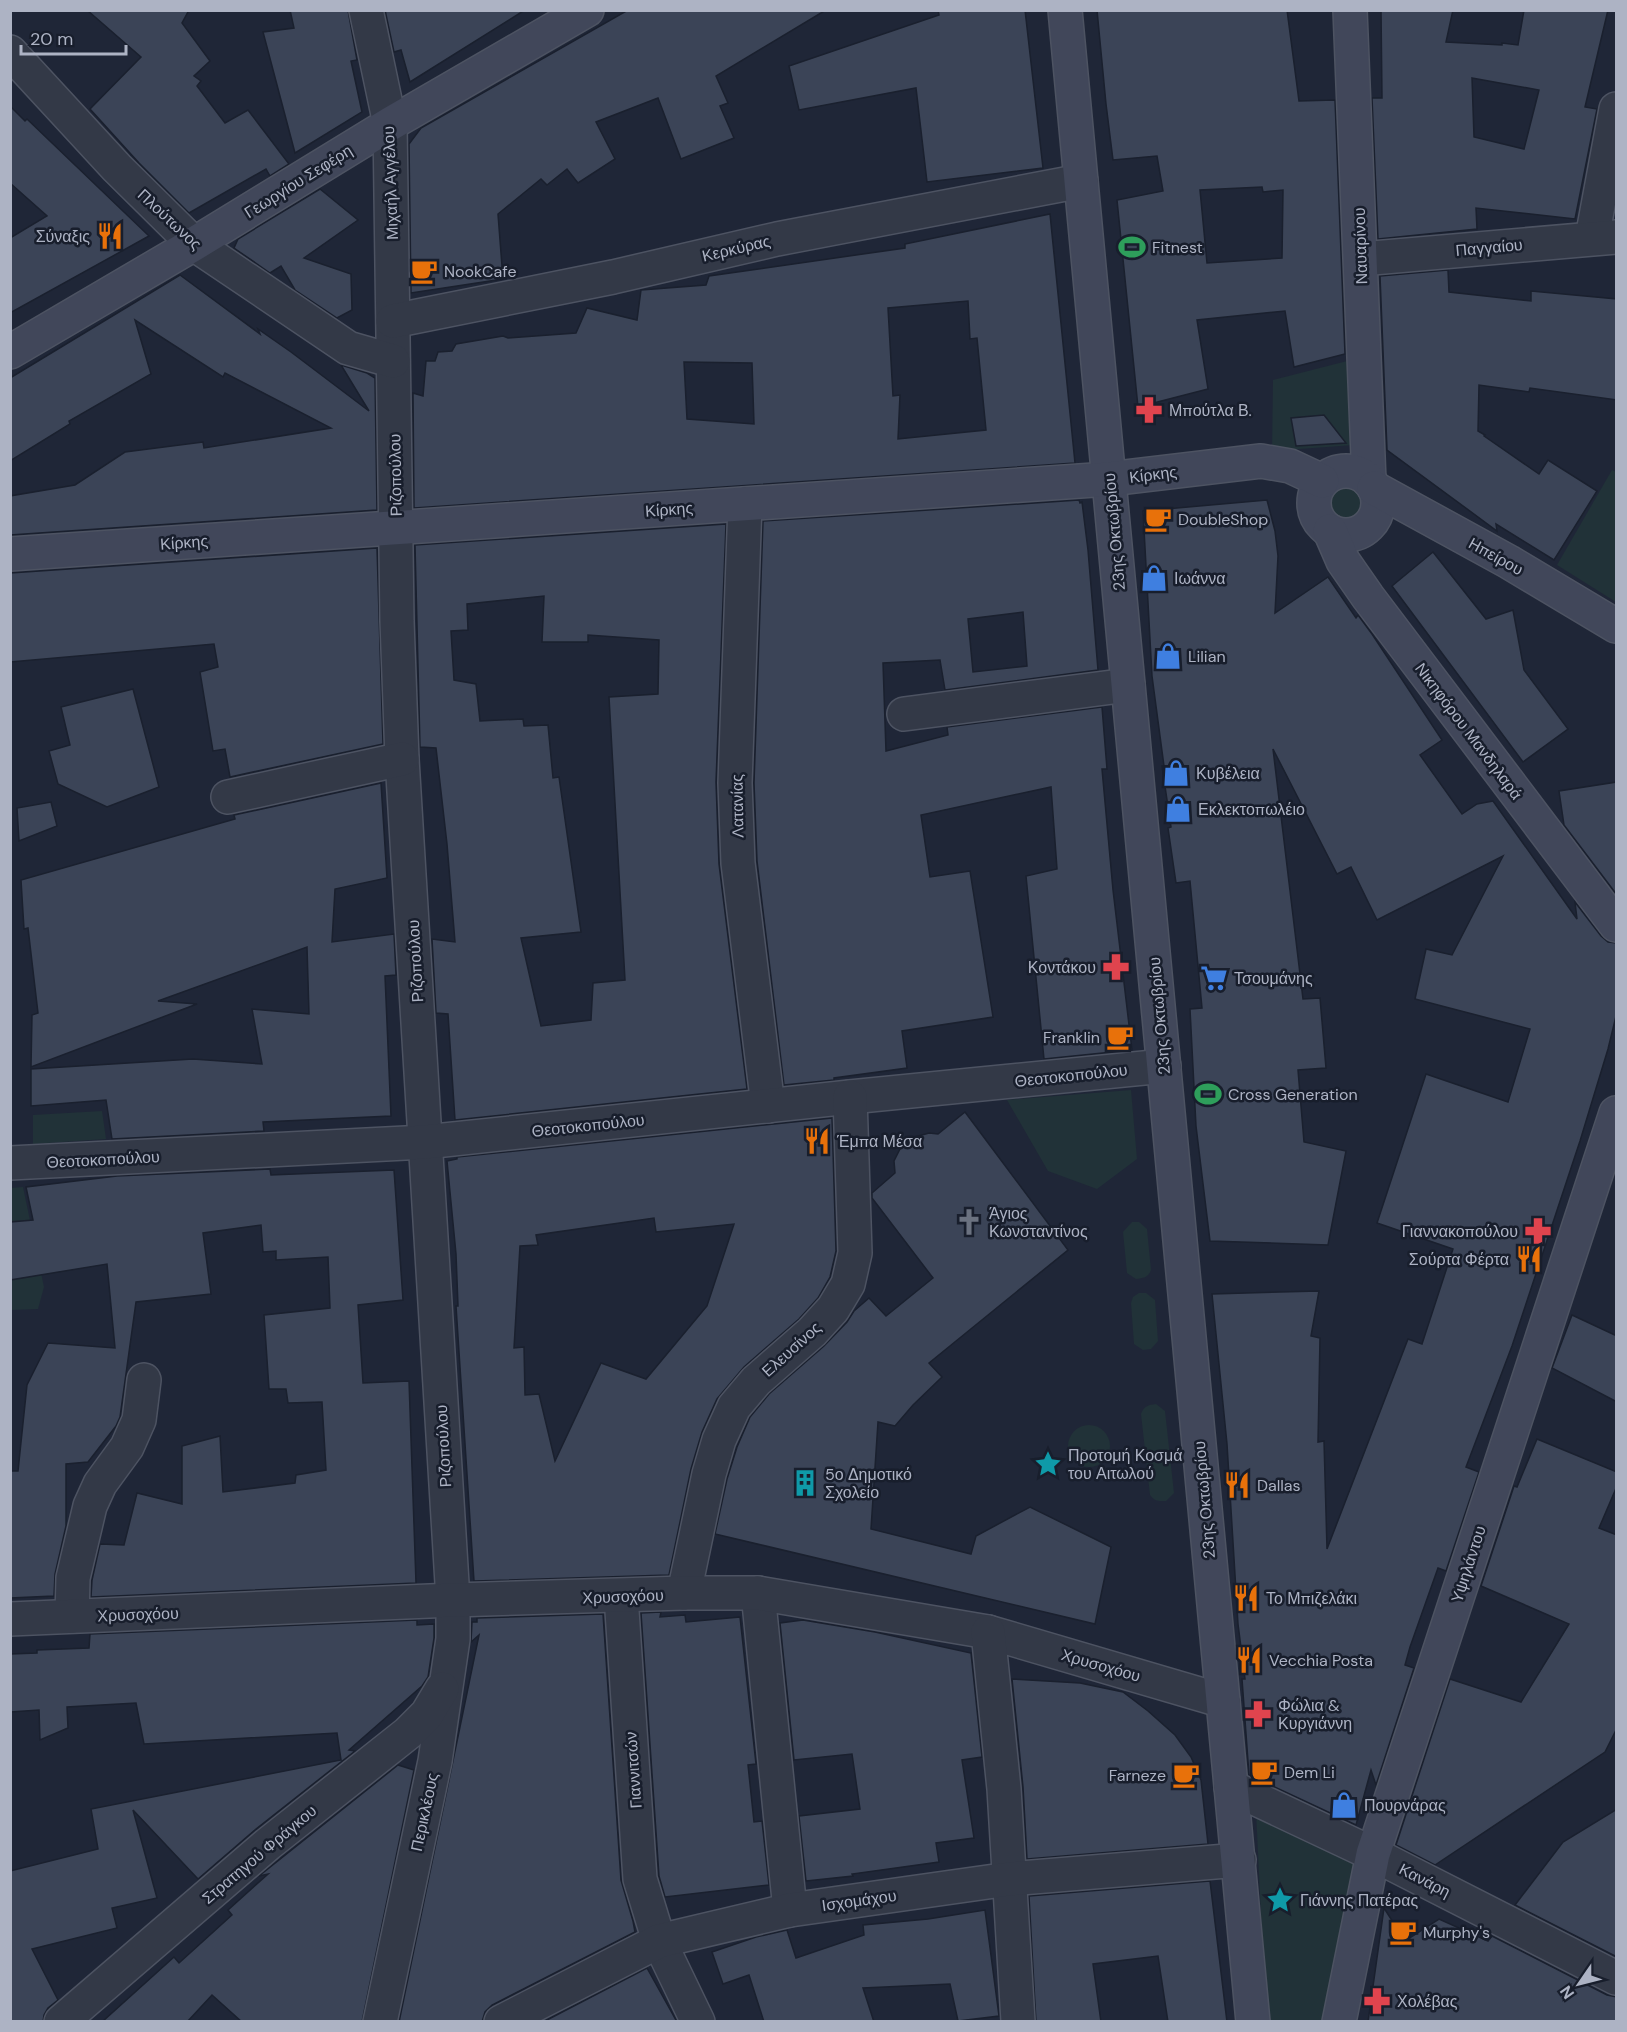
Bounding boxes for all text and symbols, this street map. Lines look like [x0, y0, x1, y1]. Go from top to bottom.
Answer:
scale bar [21, 18, 126, 56]
text: 20 m [30, 27, 73, 51]
street label: Μιχαήλ Αγγέλου [378, 126, 403, 240]
street label: Γεωργίου Σεφέρη [240, 140, 356, 223]
street label: Πλούτωνος [133, 184, 206, 255]
street label: Ναυαρίνου [1349, 207, 1372, 285]
restaurant icon: Σύναξις [95, 221, 125, 251]
place label: Σύναξις [36, 226, 90, 247]
street label: Κερκύρας [700, 230, 773, 267]
sports icon: Fitnest [1117, 232, 1147, 262]
street label: Παγγαίου [1455, 234, 1523, 261]
place label: Fitnest [1152, 237, 1203, 258]
cafe icon: NookCafe [409, 256, 439, 286]
place label: NookCafe [444, 261, 516, 282]
pharmacy icon: Μπούτλα Β. [1134, 395, 1164, 425]
place label: Μπούτλα Β. [1169, 400, 1252, 421]
street label: Ριζοπούλου [384, 434, 407, 516]
street label: Κίρκης [1128, 461, 1178, 488]
street label: 23ης Οκτωβρίου [1099, 472, 1130, 592]
street label: Κίρκης [644, 497, 694, 522]
cafe icon: DoubleShop [1143, 504, 1173, 534]
place label: DoubleShop [1178, 509, 1268, 530]
street label: Κίρκης [159, 530, 209, 555]
street label: Ηπείρου [1465, 533, 1527, 580]
shop icon: Ιωάννα [1139, 563, 1169, 593]
place label: Ιωάννα [1174, 568, 1225, 589]
shop icon: Lilian [1153, 641, 1183, 671]
place label: Lilian [1188, 646, 1226, 667]
street label: Νικηφόρου Μανδηλαρά [1410, 659, 1527, 804]
shop icon: Κυβέλεια [1161, 758, 1191, 788]
place label: Κυβέλεια [1196, 763, 1260, 784]
street label: Λατανίας [726, 774, 749, 838]
shop icon: Εκλεκτοπωλέιο [1163, 794, 1193, 824]
place label: Εκλεκτοπωλέιο [1198, 799, 1305, 820]
street label: Ριζοπούλου [403, 919, 428, 1003]
pharmacy icon: Κοντάκου [1101, 952, 1131, 982]
street label: 23ης Οκτωβρίου [1144, 956, 1175, 1076]
place label: Κοντάκου [1028, 957, 1096, 978]
supermarket icon: Τσουμάνης [1199, 963, 1229, 993]
place label: Τσουμάνης [1234, 968, 1313, 989]
cafe icon: Franklin [1105, 1022, 1135, 1052]
place label: Franklin [1043, 1027, 1100, 1048]
street label: Θεοτοκοπούλου [1014, 1059, 1129, 1092]
sports icon: Cross Generation [1193, 1079, 1223, 1109]
place label: Cross Generation [1228, 1084, 1358, 1105]
street label: Θεοτοκοπούλου [531, 1109, 646, 1142]
restaurant icon: Έμπα Μέσα [802, 1126, 832, 1156]
place label: Έμπα Μέσα [836, 1131, 922, 1152]
street label: Θεοτοκοπούλου [46, 1146, 160, 1173]
place label: Άγιος Κωνσταντίνος [989, 1203, 1088, 1242]
church icon: Άγιος Κωνσταντίνος [954, 1207, 984, 1237]
pharmacy icon: Γιαννακοπούλου [1523, 1216, 1553, 1246]
place label: Γιαννακοπούλου [1402, 1221, 1518, 1242]
restaurant icon: Σούρτα Φέρτα [1514, 1244, 1544, 1274]
place label: Σούρτα Φέρτα [1409, 1249, 1509, 1270]
street label: Ελευσίνος [757, 1317, 826, 1381]
street label: Ριζοπούλου [431, 1404, 456, 1488]
street label: 23ης Οκτωβρίου [1189, 1440, 1220, 1560]
place label: Προτομή Κοσμά του Αιτωλού [1068, 1445, 1182, 1484]
place icon: Προτομή Κοσμά του Αιτωλού [1033, 1449, 1063, 1479]
place label: 5ο Δημοτικό Σχολείο [825, 1464, 912, 1503]
building icon: 5ο Δημοτικό Σχολείο [790, 1468, 820, 1498]
restaurant icon: Dallas [1222, 1470, 1252, 1500]
place label: Dallas [1257, 1475, 1301, 1496]
street label: Υψηλάντου [1446, 1523, 1491, 1605]
restaurant icon: Το Μπιζελάκι [1231, 1583, 1261, 1613]
street label: Χρυσοχόου [582, 1585, 664, 1608]
place label: Το Μπιζελάκι [1266, 1588, 1358, 1609]
street label: Χρυσοχόου [97, 1603, 179, 1626]
street label: Χρυσοχόου [1059, 1644, 1143, 1687]
restaurant icon: Vecchia Posta [1234, 1645, 1264, 1675]
place label: Vecchia Posta [1269, 1650, 1373, 1671]
place label: Φώλια & Κυργιάννη [1278, 1695, 1352, 1734]
pharmacy icon: Φώλια & Κυργιάννη [1243, 1699, 1273, 1729]
street label: Γιαννιτσών [620, 1731, 647, 1809]
cafe icon: Dem Li [1249, 1757, 1279, 1787]
cafe icon: Farneze [1171, 1760, 1201, 1790]
place label: Dem Li [1284, 1762, 1335, 1783]
place label: Farneze [1109, 1765, 1166, 1786]
street label: Περικλέους [406, 1771, 443, 1853]
shop icon: Πουρνάρας [1329, 1790, 1359, 1820]
place label: Πουρνάρας [1364, 1795, 1446, 1816]
street label: Στρατηγού Φράγκου [198, 1800, 321, 1909]
street label: Κανάρη [1396, 1859, 1454, 1902]
street label: Ισχομάχου [820, 1885, 898, 1916]
place icon: Γιάννης Πατέρας [1265, 1885, 1295, 1915]
place label: Γιάννης Πατέρας [1300, 1890, 1418, 1911]
cafe icon: Murphy's [1388, 1917, 1418, 1947]
place label: Murphy's [1423, 1922, 1490, 1943]
north arrow [1549, 1954, 1609, 2014]
text: N [1555, 1982, 1579, 2003]
pharmacy icon: Χολέβας [1362, 1986, 1392, 2016]
place label: Χολέβας [1397, 1991, 1458, 2012]

